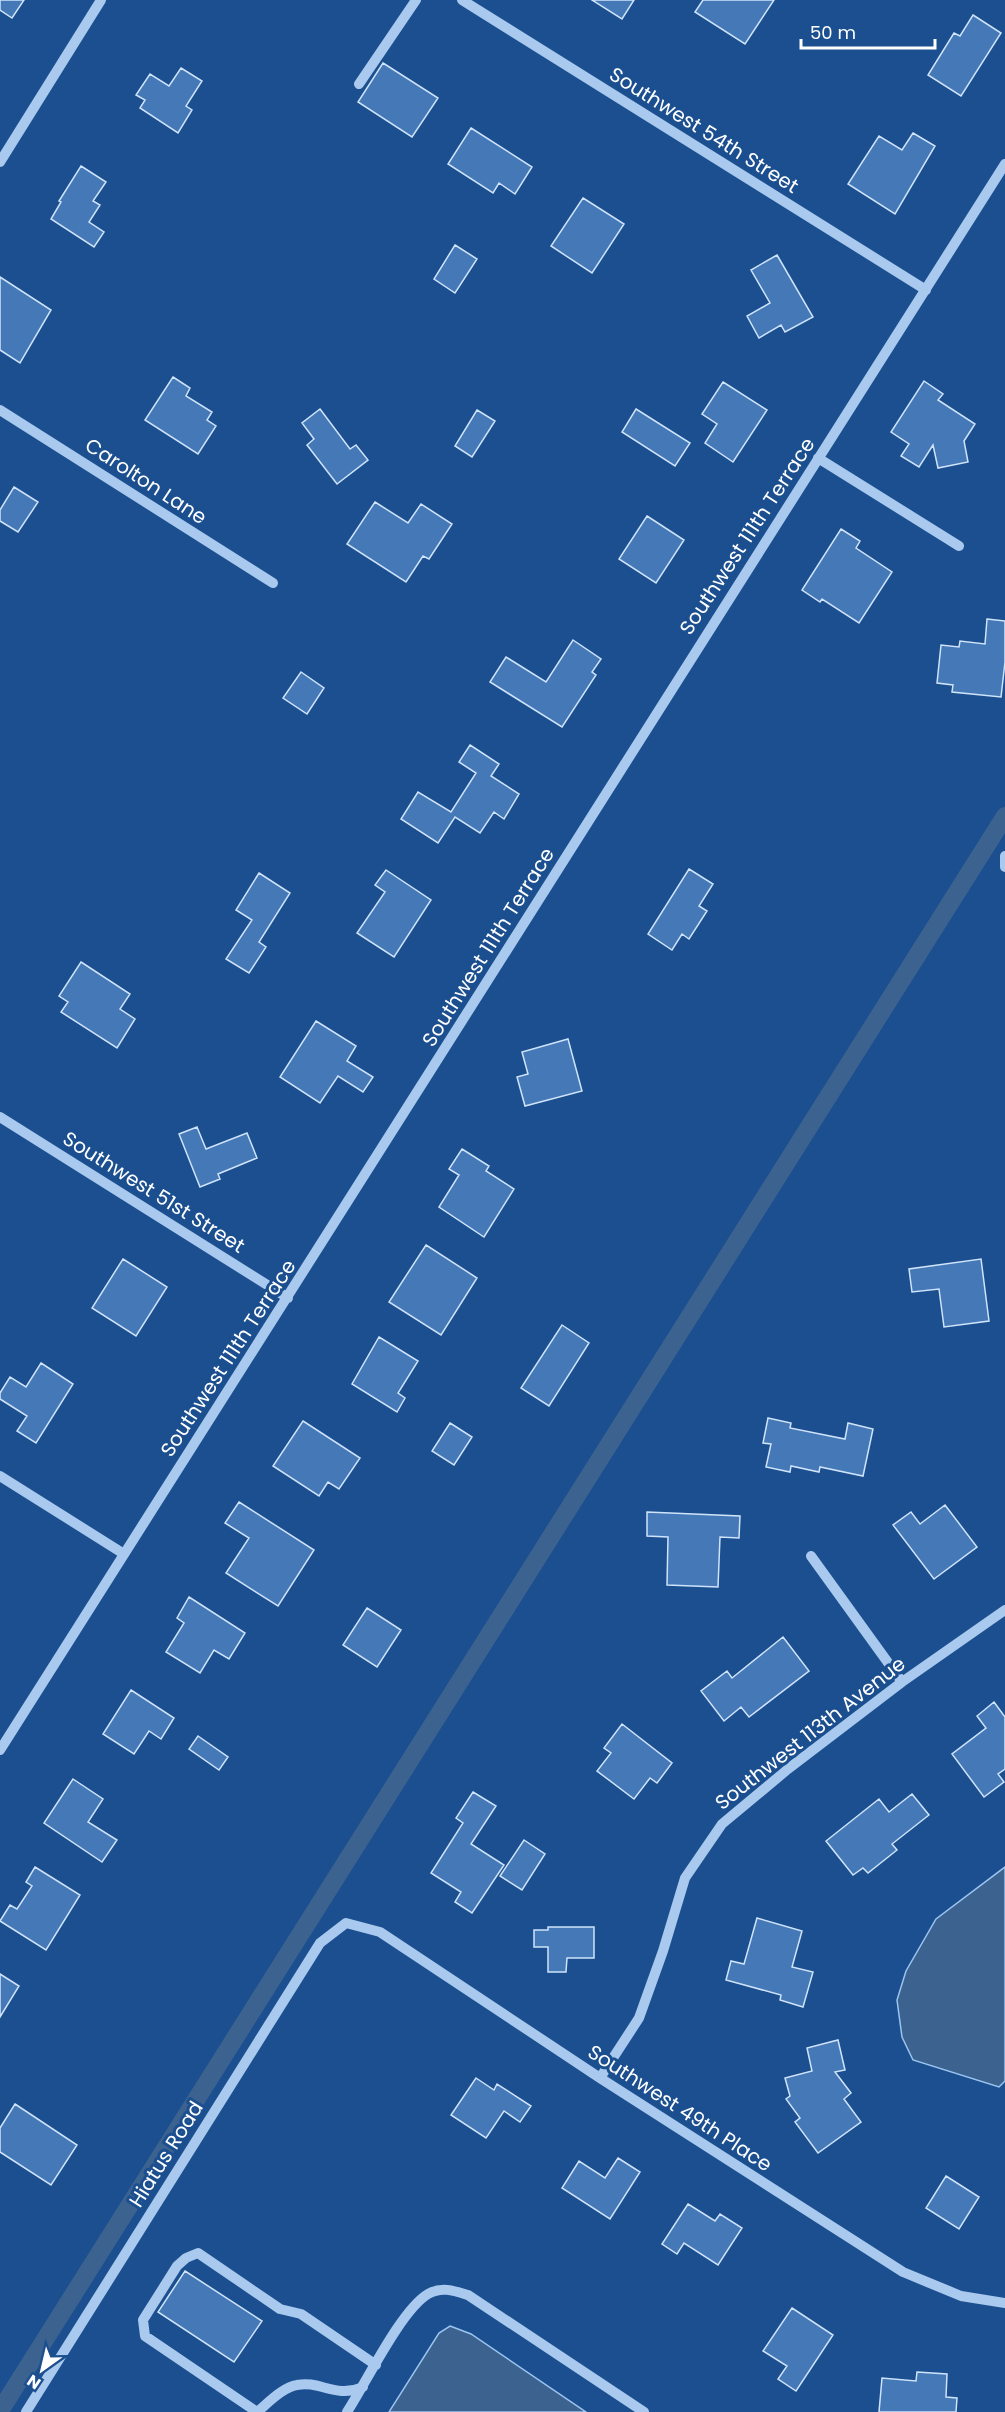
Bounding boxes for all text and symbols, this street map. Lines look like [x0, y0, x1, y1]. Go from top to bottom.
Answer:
scale bar [801, 12, 934, 50]
text: 50 m [810, 20, 856, 45]
street label: Southwest 54th Street [604, 60, 804, 200]
street label: Carolton Lane [80, 431, 212, 531]
street label: Southwest 111th Terrace [673, 432, 821, 640]
street label: Southwest 111th Terrace [415, 842, 561, 1052]
street label: Southwest 51st Street [58, 1125, 250, 1259]
street label: Southwest 111th Terrace [154, 1254, 302, 1462]
street label: Southwest 113th Avenue [709, 1650, 911, 1816]
street label: Southwest 49th Place [582, 2038, 778, 2178]
street label: Hiatus Road [122, 2096, 210, 2212]
north arrow [12, 2340, 72, 2400]
text: N [22, 2369, 45, 2395]

